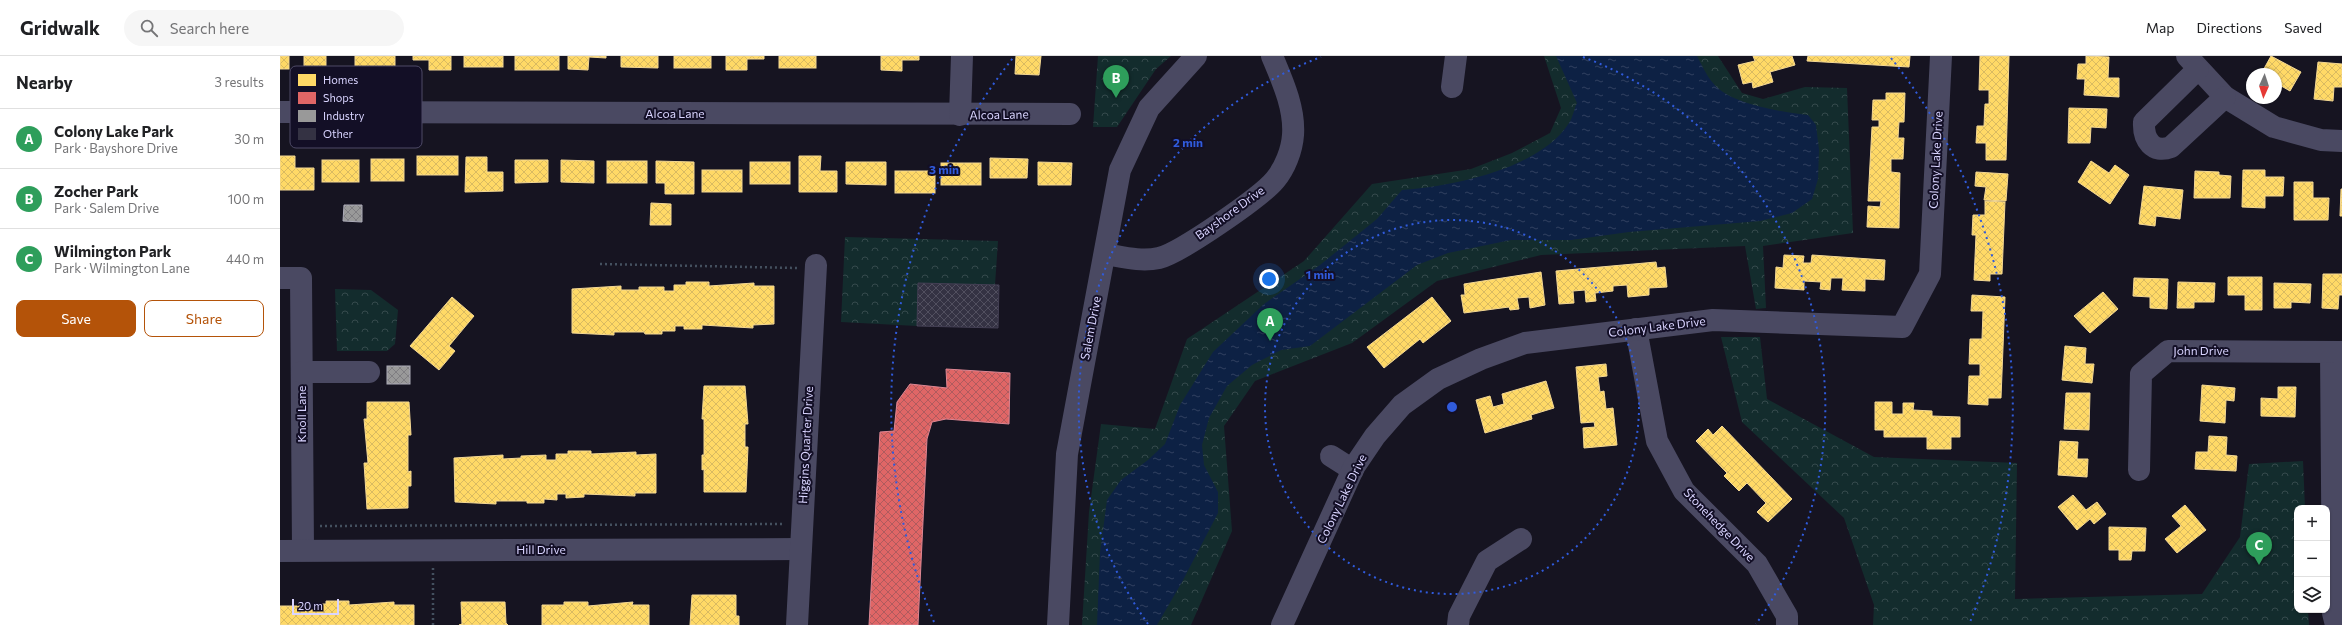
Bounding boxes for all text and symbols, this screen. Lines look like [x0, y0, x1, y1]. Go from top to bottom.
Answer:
search box [124, 10, 404, 46]
text: Gridwalk [20, 16, 100, 39]
icon: search [138, 17, 160, 39]
text: Search here [170, 19, 249, 37]
text: Map [2146, 19, 2175, 36]
text: Directions [2197, 19, 2262, 36]
text: Saved [2284, 19, 2322, 36]
pin: B [1103, 65, 1129, 98]
legend [290, 66, 422, 148]
north arrow [2246, 68, 2282, 104]
text: Nearby [16, 72, 73, 93]
text: Homes [323, 73, 358, 86]
text: 3 results [215, 74, 264, 90]
text: Shops [323, 91, 354, 104]
street label: Alcoa Lane [645, 106, 705, 120]
street label: Alcoa Lane [969, 106, 1029, 122]
text: Industry [323, 109, 365, 122]
street label: Colony Lake Drive [1925, 111, 1945, 209]
text: Colony Lake Park [54, 122, 174, 140]
text: Other [323, 127, 354, 140]
text: A [24, 131, 34, 147]
text: 30 m [234, 131, 264, 147]
text: 2 min [1173, 135, 1203, 149]
text: Park · Bayshore Drive [54, 140, 178, 156]
text: 3 min [929, 162, 959, 176]
text: Zocher Park [54, 182, 139, 200]
street label: Bayshore Drive [1192, 183, 1267, 242]
text: B [25, 191, 33, 207]
text: 100 m [228, 191, 264, 207]
text: Park · Salem Drive [54, 200, 159, 216]
text: Wilmington Park [54, 242, 171, 260]
text: C [25, 251, 33, 267]
text: 440 m [226, 251, 264, 267]
text: Park · Wilmington Lane [54, 260, 190, 276]
text: 1 min [1306, 267, 1334, 281]
your location [1259, 269, 1279, 289]
street label: Salem Drive [1077, 295, 1103, 361]
button: Save [16, 300, 136, 337]
button: Share [144, 300, 264, 337]
pin: A [1257, 308, 1283, 341]
street label: Colony Lake Drive [1607, 313, 1706, 339]
street label: John Drive [2173, 343, 2229, 358]
street label: Knoll Lane [294, 386, 308, 442]
street label: Higgins Quarter Drive [795, 386, 815, 504]
centre of rings [1445, 400, 1459, 414]
street label: Colony Lake Drive [1313, 452, 1369, 546]
street label: Stonehedge Drive [1681, 485, 1758, 564]
map controls [2294, 505, 2330, 613]
button: + [2294, 505, 2330, 541]
pin: C [2246, 532, 2272, 565]
button: − [2294, 541, 2330, 577]
street label: Hill Drive [516, 542, 566, 556]
button: layers [2294, 577, 2330, 613]
scale bar [292, 597, 339, 616]
text: 20 m [298, 599, 323, 612]

